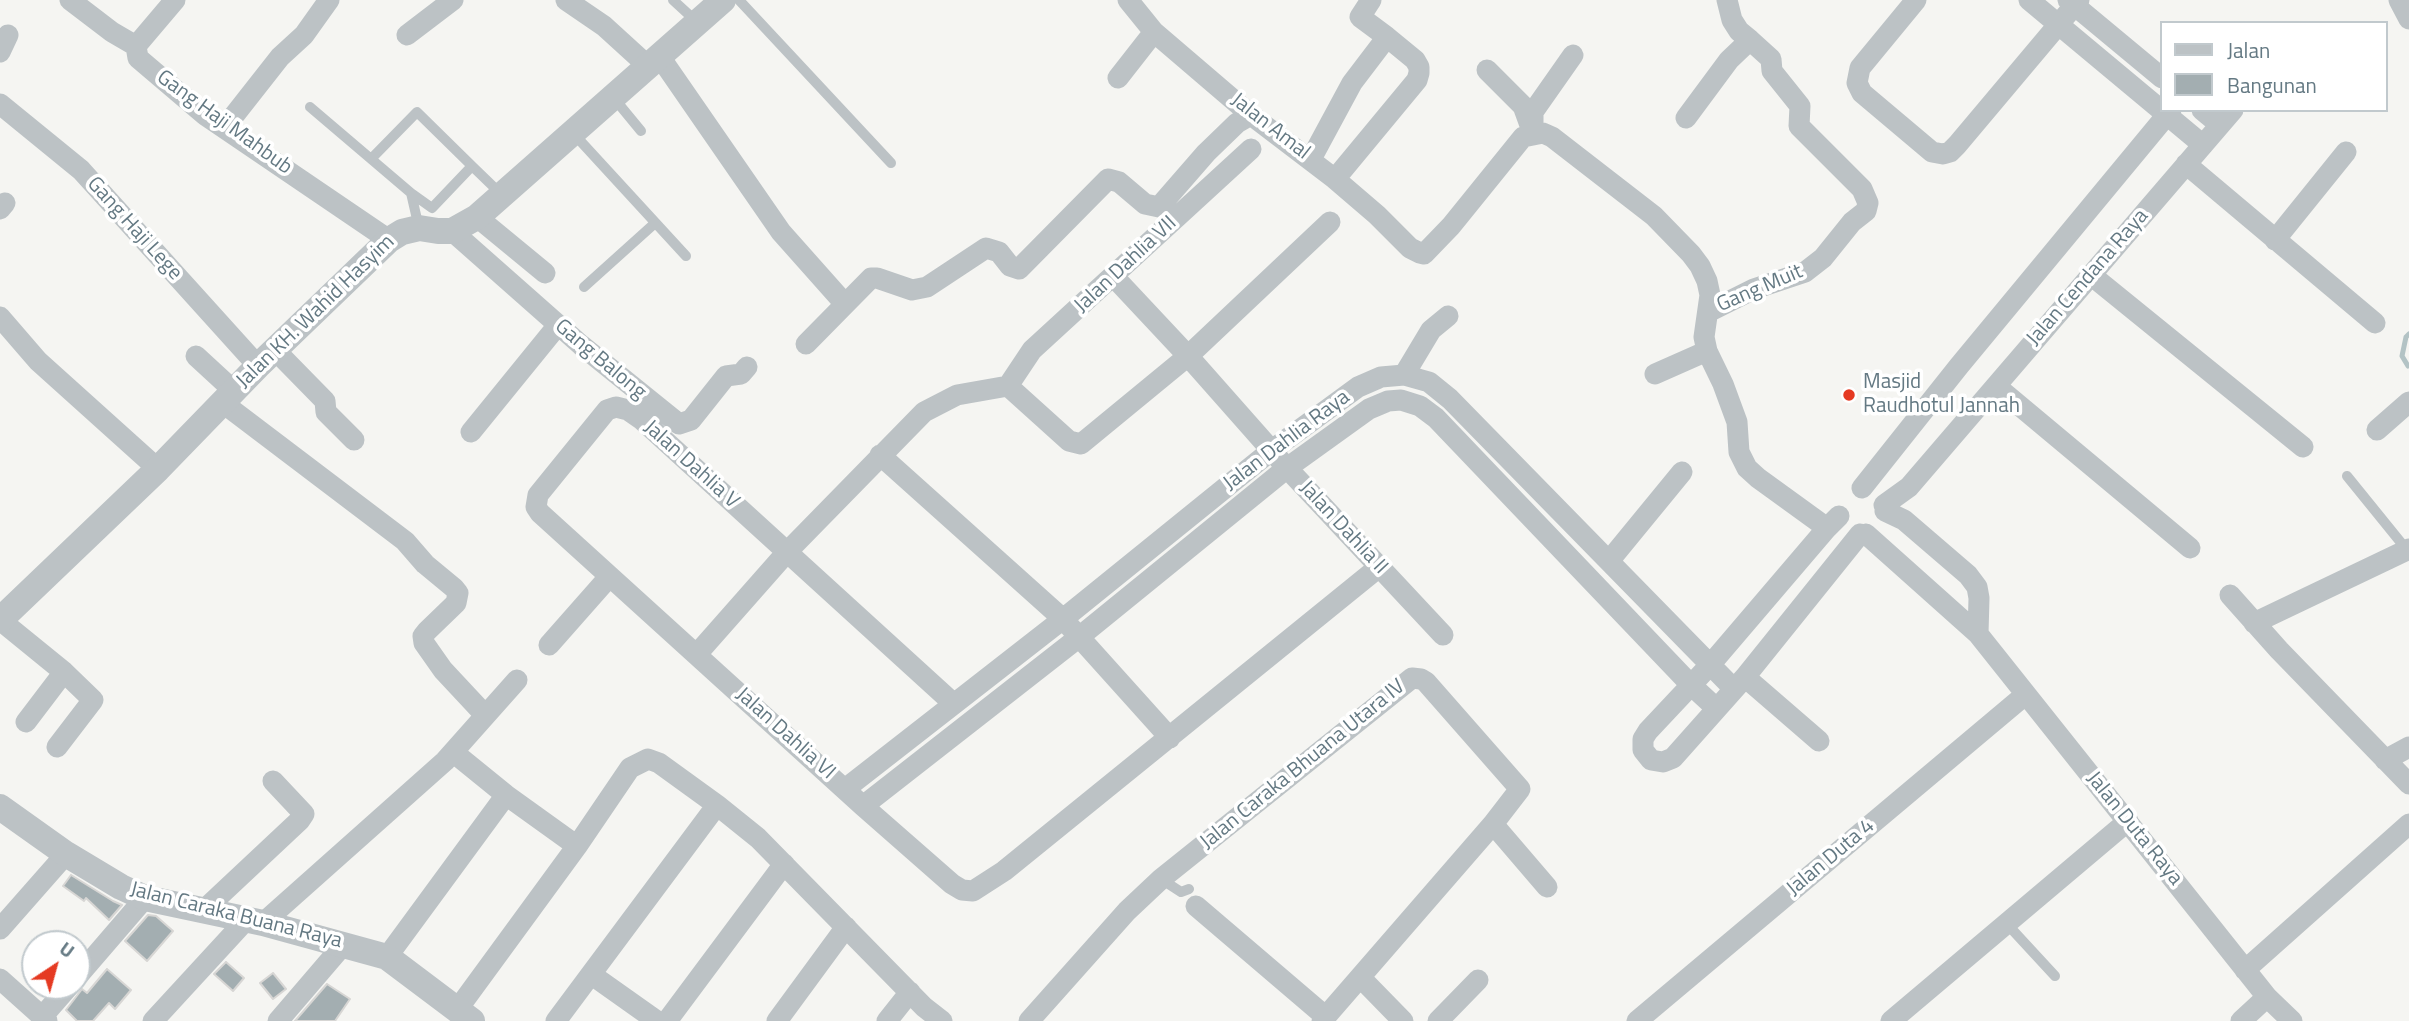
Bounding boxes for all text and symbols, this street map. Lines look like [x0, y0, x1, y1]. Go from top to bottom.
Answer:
legend [2160, 21, 2388, 112]
text: Jalan [2227, 34, 2270, 66]
street label: Gang Haji Mahbub [151, 65, 297, 181]
text: Bangunan [2227, 69, 2317, 101]
street label: Jalan Amal [1225, 88, 1315, 166]
street label: Gang Haji Lege [81, 172, 187, 286]
street label: Jalan Cendana Raya [2022, 205, 2154, 351]
street label: Jalan Dahlia VII [1070, 211, 1182, 319]
street label: Jalan KH. Wahid Hasyim [232, 230, 400, 394]
street label: Gang Muit [1713, 260, 1807, 318]
street label: Gang Balong [549, 314, 651, 406]
place label: Masjid Raudhotul Jannah [1863, 370, 2020, 420]
street label: Jalan Dahlia Raya [1219, 385, 1355, 497]
marker: Masjid Raudhotul Jannah [1841, 387, 1857, 403]
street label: Jalan Dahlia V [638, 415, 744, 515]
street label: Jalan Dahlia II [1294, 476, 1392, 580]
street label: Jalan Caraka Bhuana Utara IV [1196, 675, 1410, 855]
street label: Jalan Dahlia VI [730, 683, 840, 785]
street label: Jalan Duta Raya [2081, 767, 2187, 891]
street label: Jalan Duta 4 [1782, 814, 1880, 902]
street label: Jalan Caraka Buana Raya [127, 877, 345, 955]
north arrow [21, 930, 91, 1000]
text: U [54, 934, 81, 965]

